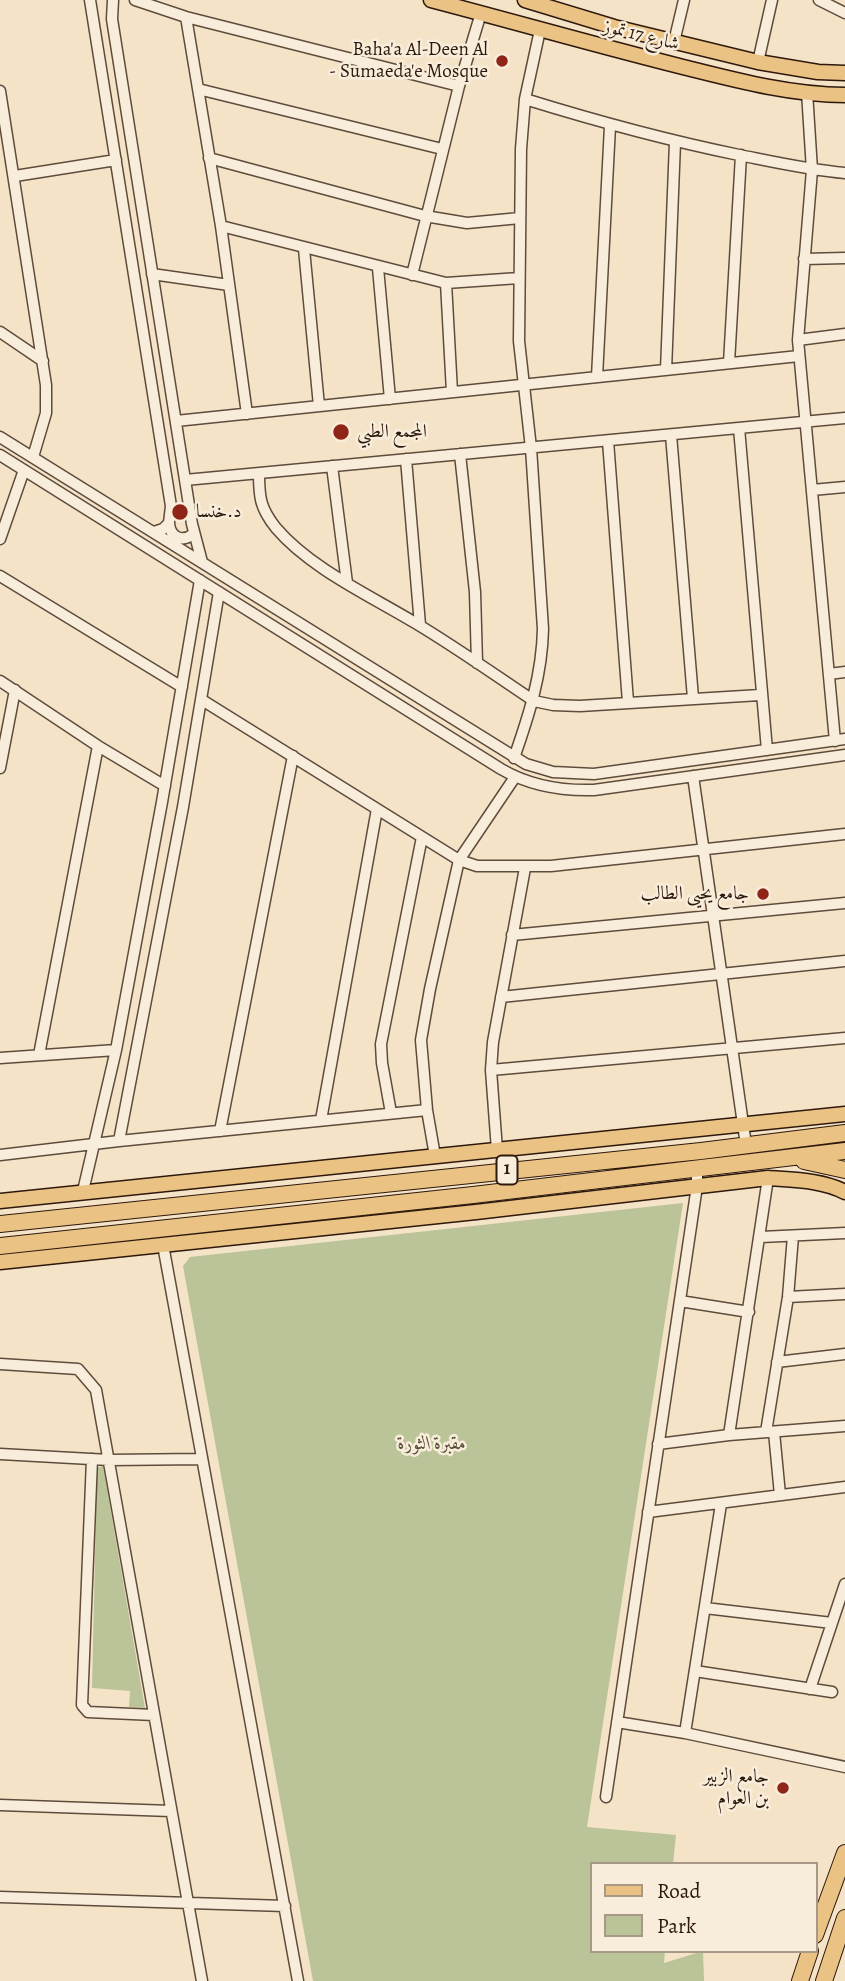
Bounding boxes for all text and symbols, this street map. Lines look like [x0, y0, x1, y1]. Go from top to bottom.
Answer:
street label: شارع 17 تموز [601, 16, 681, 56]
place label: Baha'a Al-Deen Al - Sumaeda'e Mosque [329, 39, 488, 83]
marker: Baha'a Al-Deen Al - Sumaeda'e Mosque [494, 53, 510, 69]
place label: المجمع الطبي [357, 421, 427, 443]
marker: المجمع الطبي [331, 422, 351, 442]
place label: د.خنسا [196, 501, 242, 523]
marker: د.خنسا [170, 502, 190, 522]
place label: جامع يحيى الطالب [640, 883, 749, 905]
marker: جامع يحيى الطالب [755, 886, 771, 902]
road number: 1 [496, 1156, 518, 1184]
park label: مقبرة الثورة [398, 1433, 466, 1455]
place label: جامع الزبير بن العوام [703, 1766, 769, 1810]
marker: جامع الزبير بن العوام [775, 1780, 791, 1796]
legend [590, 1862, 817, 1953]
text: Road [657, 1877, 701, 1905]
text: Park [657, 1912, 696, 1940]

